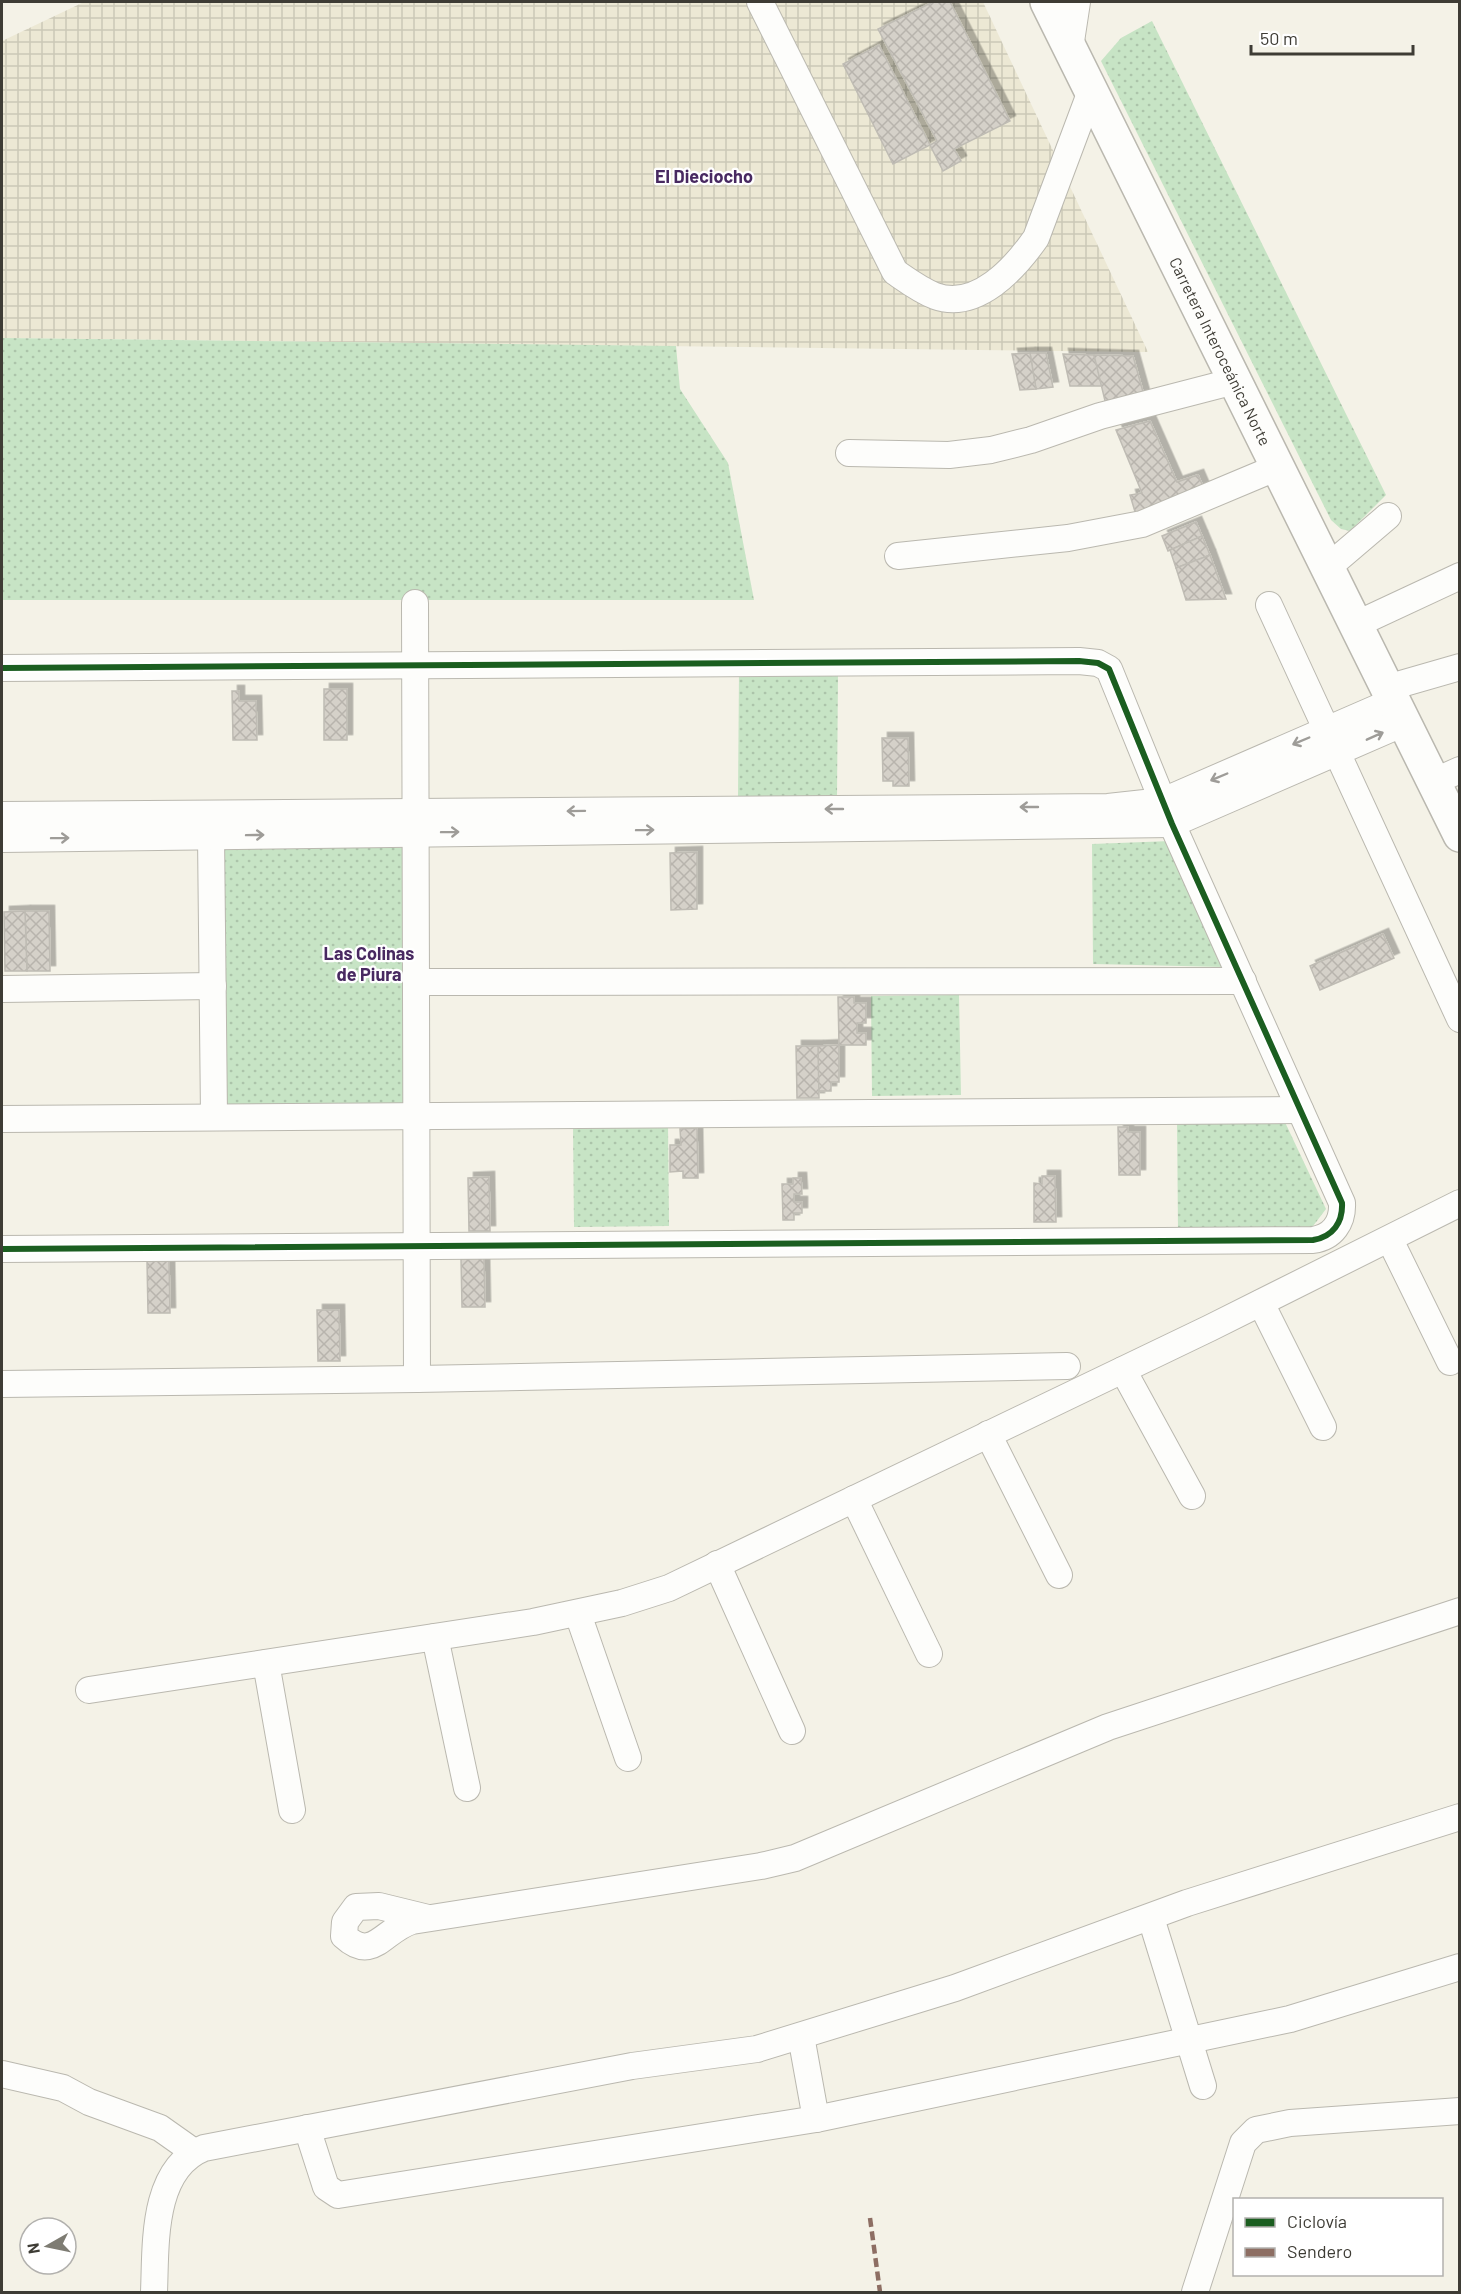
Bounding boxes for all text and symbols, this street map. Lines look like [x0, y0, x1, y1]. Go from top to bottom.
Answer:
scale bar [1251, 18, 1413, 56]
text: 50 m [1260, 27, 1298, 49]
district label: El Dieciocho [655, 165, 753, 187]
street label: Carretera Interoceánica Norte [1166, 254, 1275, 448]
one-way arrow [1365, 730, 1383, 742]
one-way arrow [1292, 737, 1310, 748]
one-way arrow [1210, 772, 1228, 783]
one-way arrow [1019, 801, 1039, 813]
one-way arrow [824, 803, 844, 815]
one-way arrow [566, 805, 586, 817]
one-way arrow [634, 824, 654, 836]
one-way arrow [439, 826, 459, 838]
one-way arrow [244, 829, 264, 841]
one-way arrow [49, 833, 69, 844]
district label: Las Colinas de Piura [324, 942, 414, 985]
legend [1233, 2198, 1443, 2276]
text: Ciclovía [1287, 2210, 1347, 2232]
north arrow [18, 2216, 78, 2276]
text: Sendero [1287, 2240, 1352, 2262]
text: N [22, 2242, 43, 2255]

